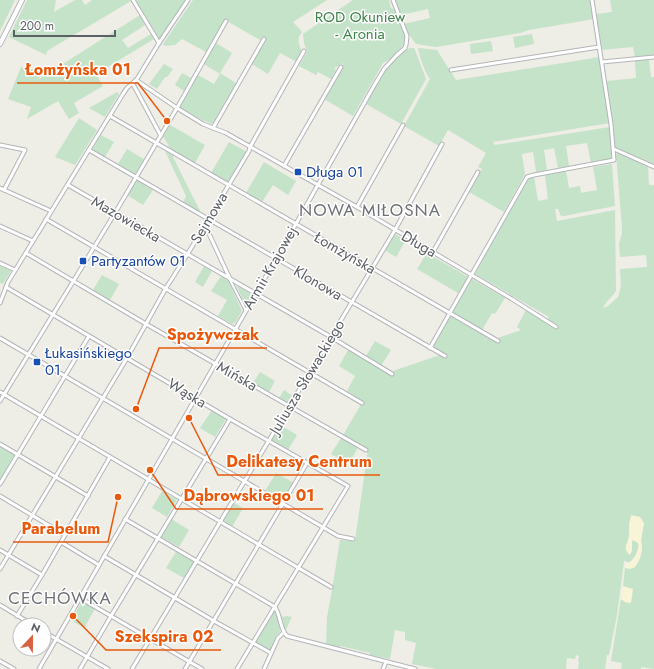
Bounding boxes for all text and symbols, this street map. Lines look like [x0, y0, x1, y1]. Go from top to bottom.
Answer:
park label: ROD Okuniew - Aronia [315, 6, 406, 45]
scale bar [14, 12, 115, 38]
text: 200 m [20, 17, 54, 35]
callout: Łomżyńska 01 [17, 55, 138, 83]
text: Łomżyńska 01 [24, 58, 131, 81]
place label: Długa 01 [306, 161, 364, 183]
marker: Długa 01 [293, 167, 303, 177]
street label: Sejmowa [185, 188, 233, 248]
street label: Mazowiecka [87, 190, 165, 248]
district label: NOWA MIŁOSNA [299, 198, 441, 222]
street label: Armii Krajowej [237, 222, 303, 314]
street label: Długa [397, 225, 441, 263]
street label: Łomżyńska [309, 226, 380, 279]
place label: Partyzantów 01 [91, 250, 186, 272]
marker: Partyzantów 01 [78, 256, 88, 266]
street label: Klonowa [289, 260, 347, 306]
street label: Juliusza Słowackiego [263, 315, 350, 440]
callout: Spożywczak [159, 320, 267, 348]
text: Spożywczak [167, 323, 260, 346]
place label: Łukasińskiego 01 [44, 342, 132, 381]
street label: Mińska [213, 356, 261, 396]
marker: Łukasińskiego 01 [32, 357, 42, 367]
street label: Wąska [163, 373, 211, 413]
callout: Delikatesy Centrum [218, 447, 380, 475]
text: Delikatesy Centrum [226, 450, 372, 473]
callout: Dąbrowskiego 01 [176, 481, 323, 509]
text: Dąbrowskiego 01 [184, 484, 314, 507]
callout: Parabelum [13, 514, 108, 542]
text: Parabelum [22, 517, 101, 540]
district label: CECHÓWKA [8, 586, 112, 610]
north arrow [12, 617, 52, 657]
text: N [29, 619, 43, 637]
callout: Szekspira 02 [106, 622, 221, 650]
text: Szekspira 02 [114, 625, 214, 648]

